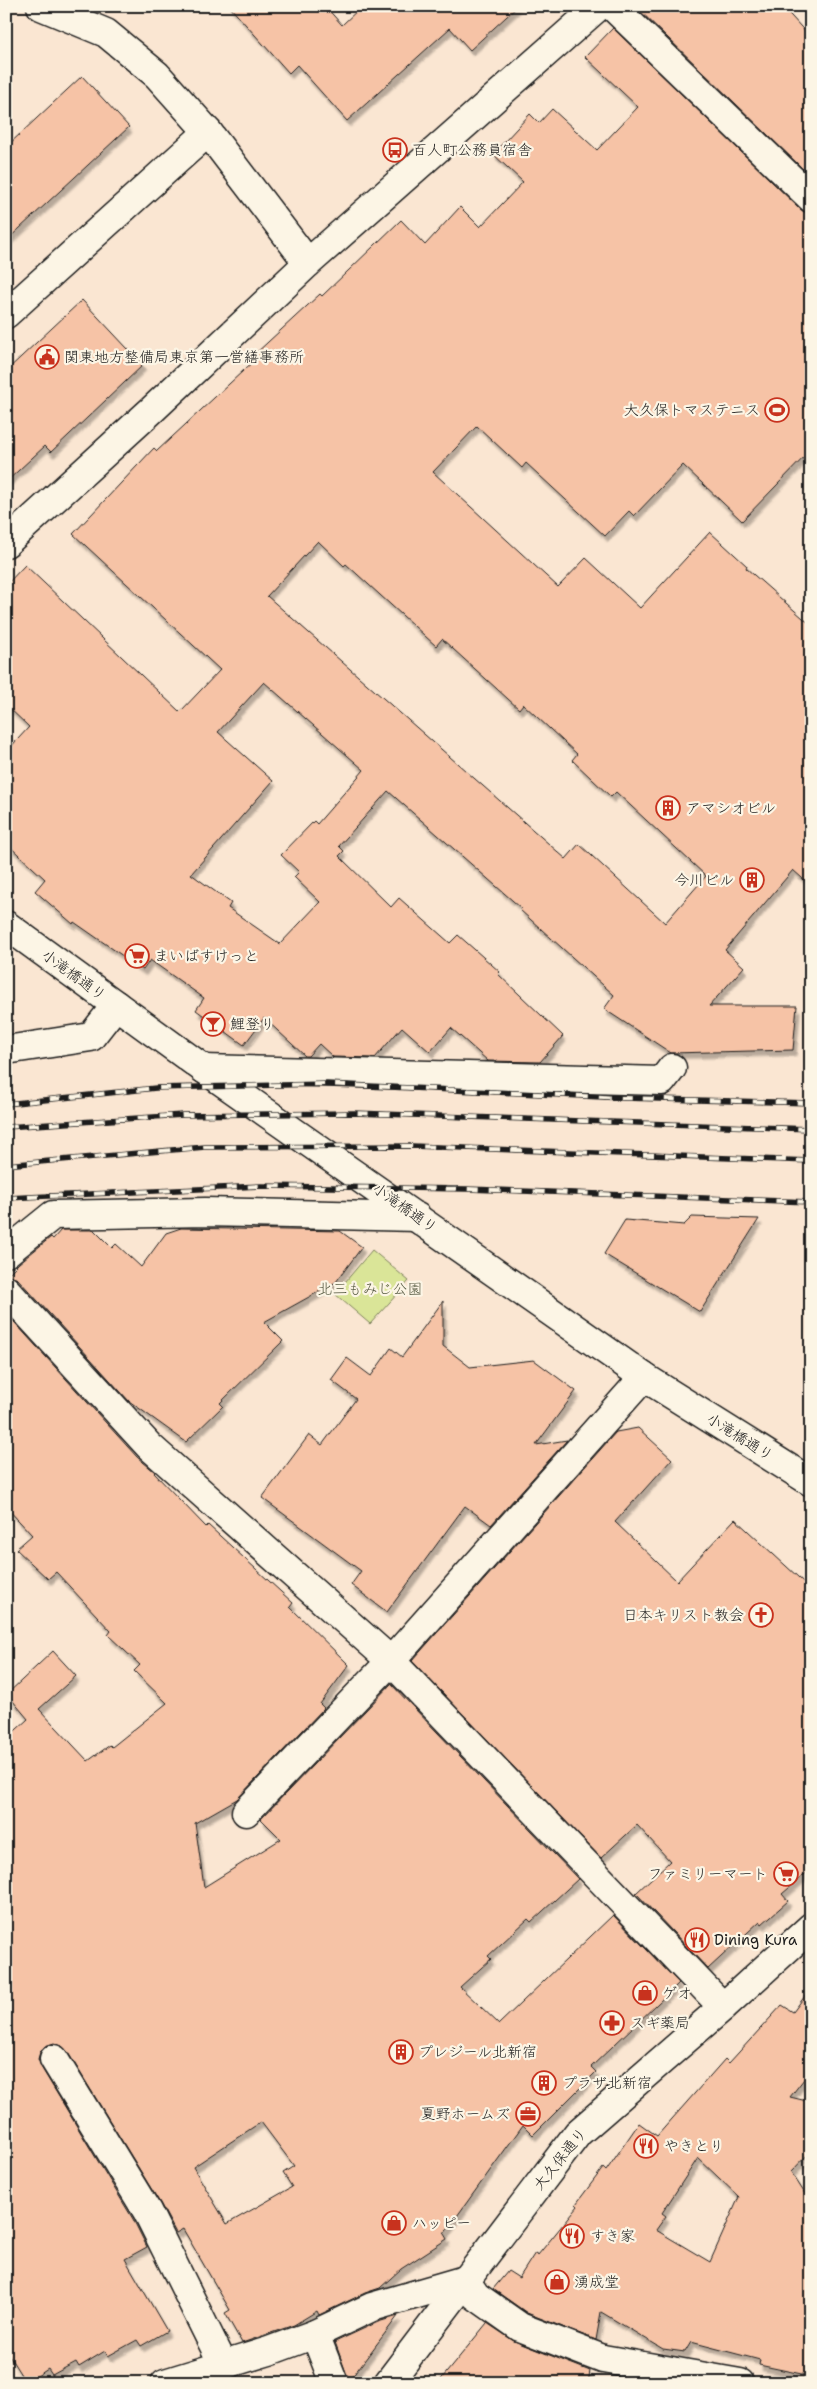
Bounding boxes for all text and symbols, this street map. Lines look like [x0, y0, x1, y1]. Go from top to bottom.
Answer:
bus stop icon: 百人町公務員宿舎 [382, 137, 408, 163]
place label: 百人町公務員宿舎 [412, 140, 532, 160]
public building icon: 関東地方整備局東京第一営繕事務所 [34, 344, 60, 370]
place label: 関東地方整備局東京第一営繕事務所 [64, 347, 304, 367]
sports icon: 大久保トマステニス [764, 397, 790, 423]
place label: 大久保トマステニス [624, 400, 760, 420]
building icon: アマシオビル [655, 795, 681, 821]
place label: アマシオビル [686, 798, 776, 818]
building icon: 今川ビル [739, 867, 765, 893]
place label: 今川ビル [674, 870, 734, 890]
supermarket icon: まいばすけっと [124, 943, 150, 969]
street label: 小滝橋通り [38, 945, 110, 1005]
place label: まいばすけっと [154, 946, 259, 966]
bar icon: 鯉登り [200, 1011, 226, 1037]
place label: 鯉登り [230, 1014, 275, 1034]
street label: 小滝橋通り [369, 1178, 441, 1238]
park label: 北三もみじ公園 [317, 1279, 423, 1299]
street label: 小滝橋通り [703, 1409, 777, 1465]
church icon: 日本キリスト教会 [748, 1602, 774, 1628]
place label: 日本キリスト教会 [623, 1605, 744, 1625]
supermarket icon: ファミリーマート [773, 1861, 799, 1887]
place label: ファミリーマート [648, 1864, 768, 1884]
restaurant icon: Dining Kura [684, 1927, 710, 1953]
place label: Dining Kura [714, 1930, 798, 1950]
shop icon: ゲオ [632, 1980, 658, 2006]
place label: ゲオ [662, 1983, 692, 2003]
pharmacy icon: スギ薬局 [599, 2010, 625, 2036]
place label: スギ薬局 [630, 2013, 690, 2033]
building icon: プレジール北新宿 [388, 2039, 414, 2065]
place label: プレジール北新宿 [418, 2042, 537, 2062]
building icon: プラザ北新宿 [531, 2070, 557, 2096]
place label: プラザ北新宿 [562, 2073, 652, 2093]
office icon: 夏野ホームズ [515, 2101, 541, 2127]
place label: 夏野ホームズ [421, 2104, 510, 2124]
street label: 大久保通り [529, 2124, 591, 2194]
restaurant icon: やきとり [633, 2133, 659, 2159]
place label: やきとり [664, 2136, 724, 2156]
shop icon: ハッピー [381, 2210, 407, 2236]
place label: ハッピー [412, 2213, 471, 2233]
restaurant icon: すき家 [559, 2223, 585, 2249]
place label: すき家 [590, 2226, 635, 2246]
shop icon: 湧成堂 [544, 2269, 570, 2295]
place label: 湧成堂 [574, 2272, 619, 2292]

